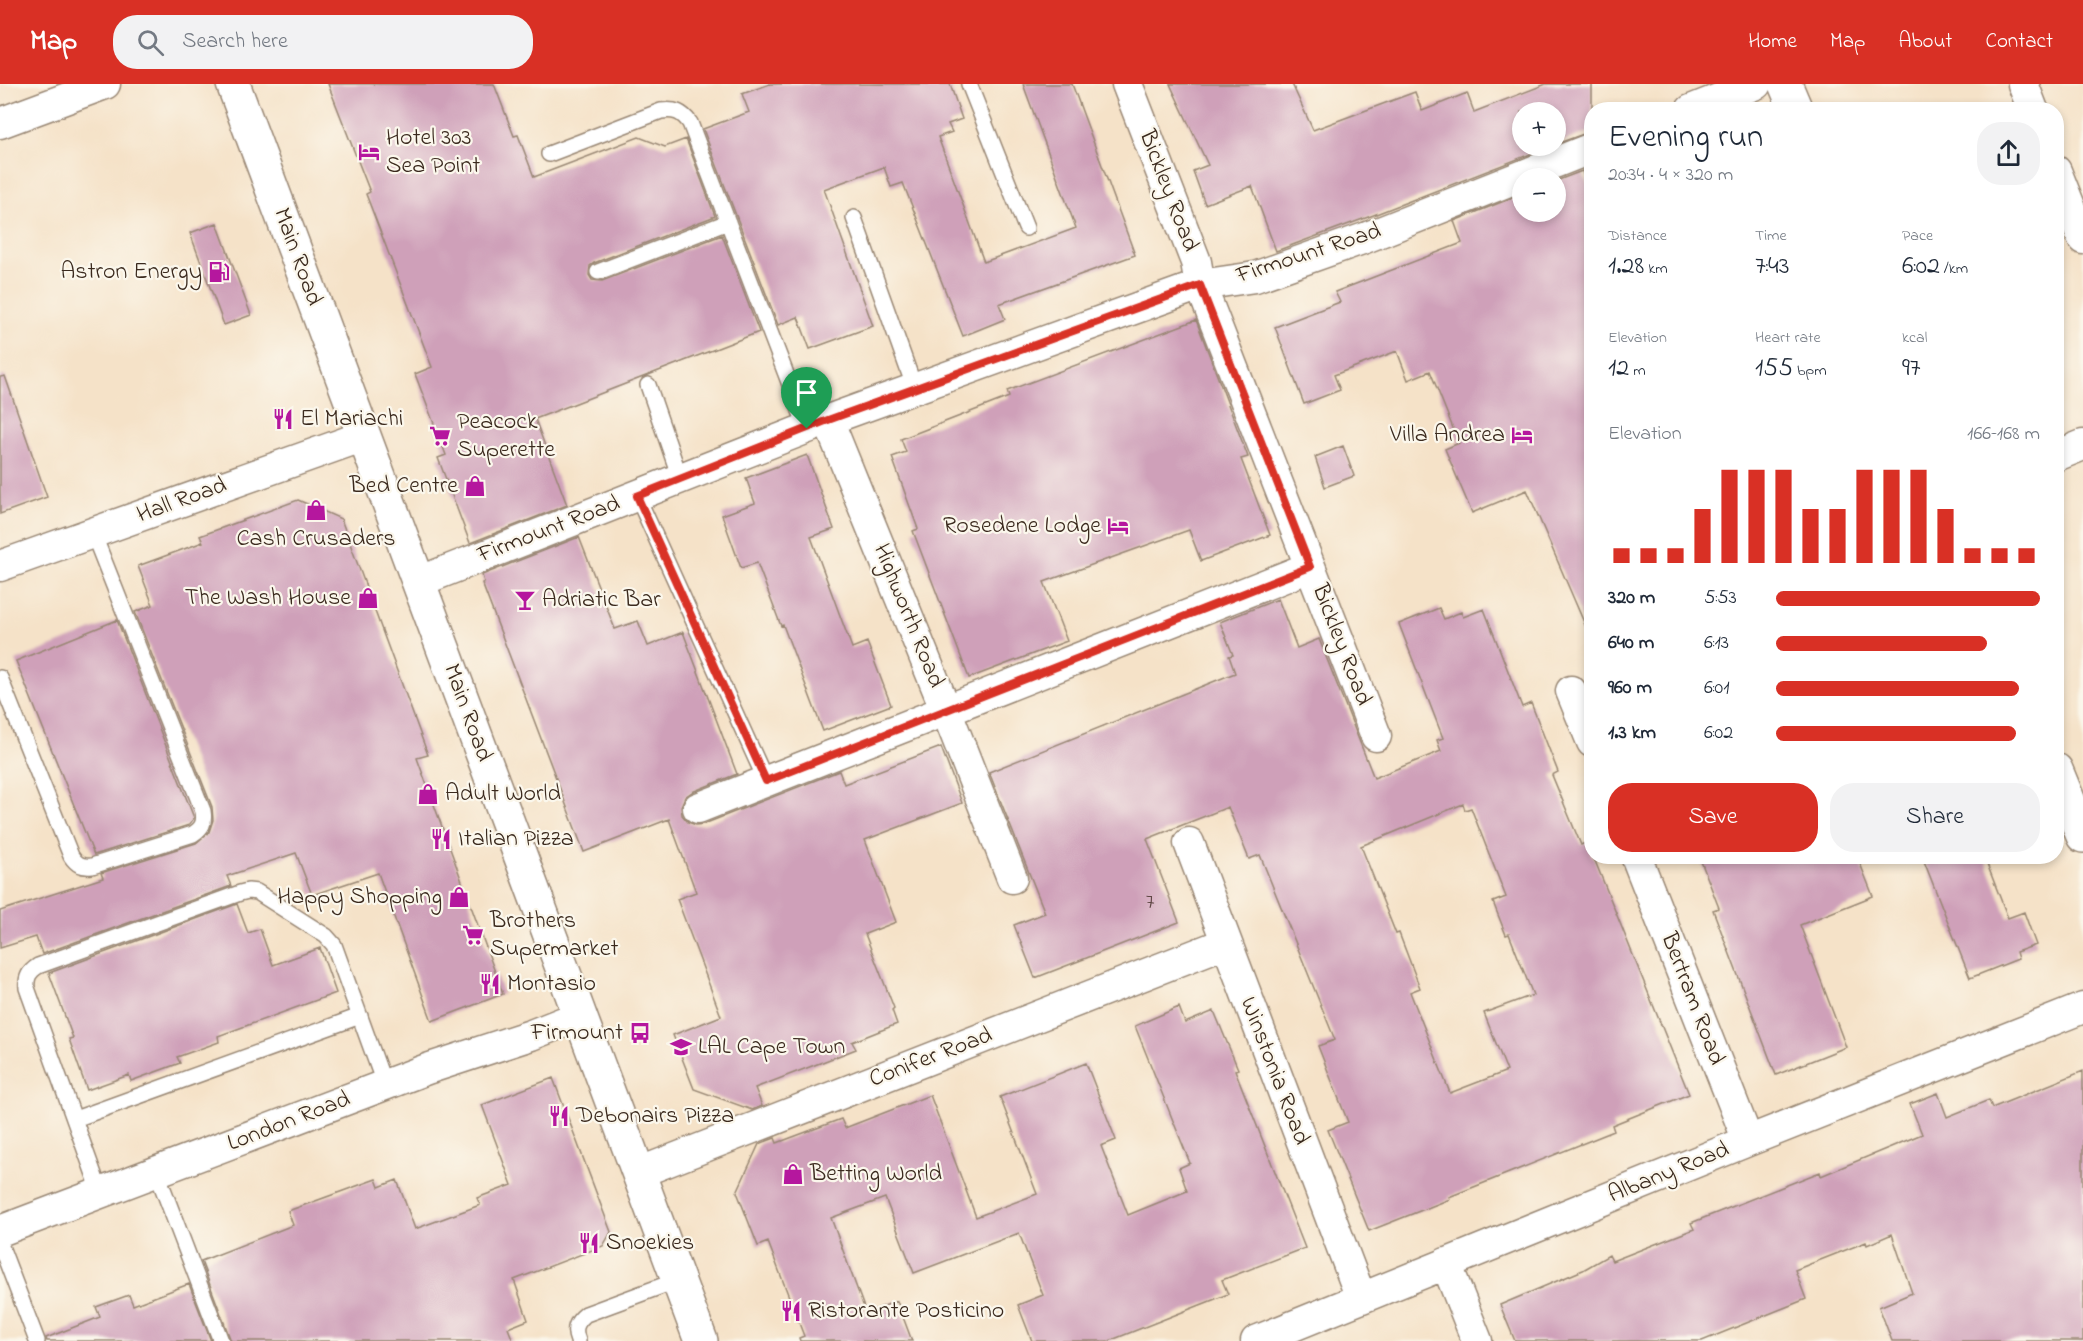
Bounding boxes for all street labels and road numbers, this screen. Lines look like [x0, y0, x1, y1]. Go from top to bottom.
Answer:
street label: Bickley Road [1127, 124, 1207, 258]
street label: Main Road [263, 203, 331, 311]
street label: Firmount Road [1231, 214, 1386, 294]
street label: Hall Road [132, 468, 232, 533]
street label: Firmount Road [472, 487, 626, 574]
street label: Highworth Road [863, 539, 953, 694]
street label: Bickley Road [1300, 578, 1380, 712]
street label: Main Road [433, 659, 501, 767]
street label: Bertram Road [1650, 927, 1734, 1071]
street label: Winstonia Road [1230, 992, 1318, 1151]
street label: Conifer Road [864, 1018, 998, 1098]
street label: London Road [222, 1082, 356, 1161]
street label: Albany Road [1603, 1133, 1736, 1214]

